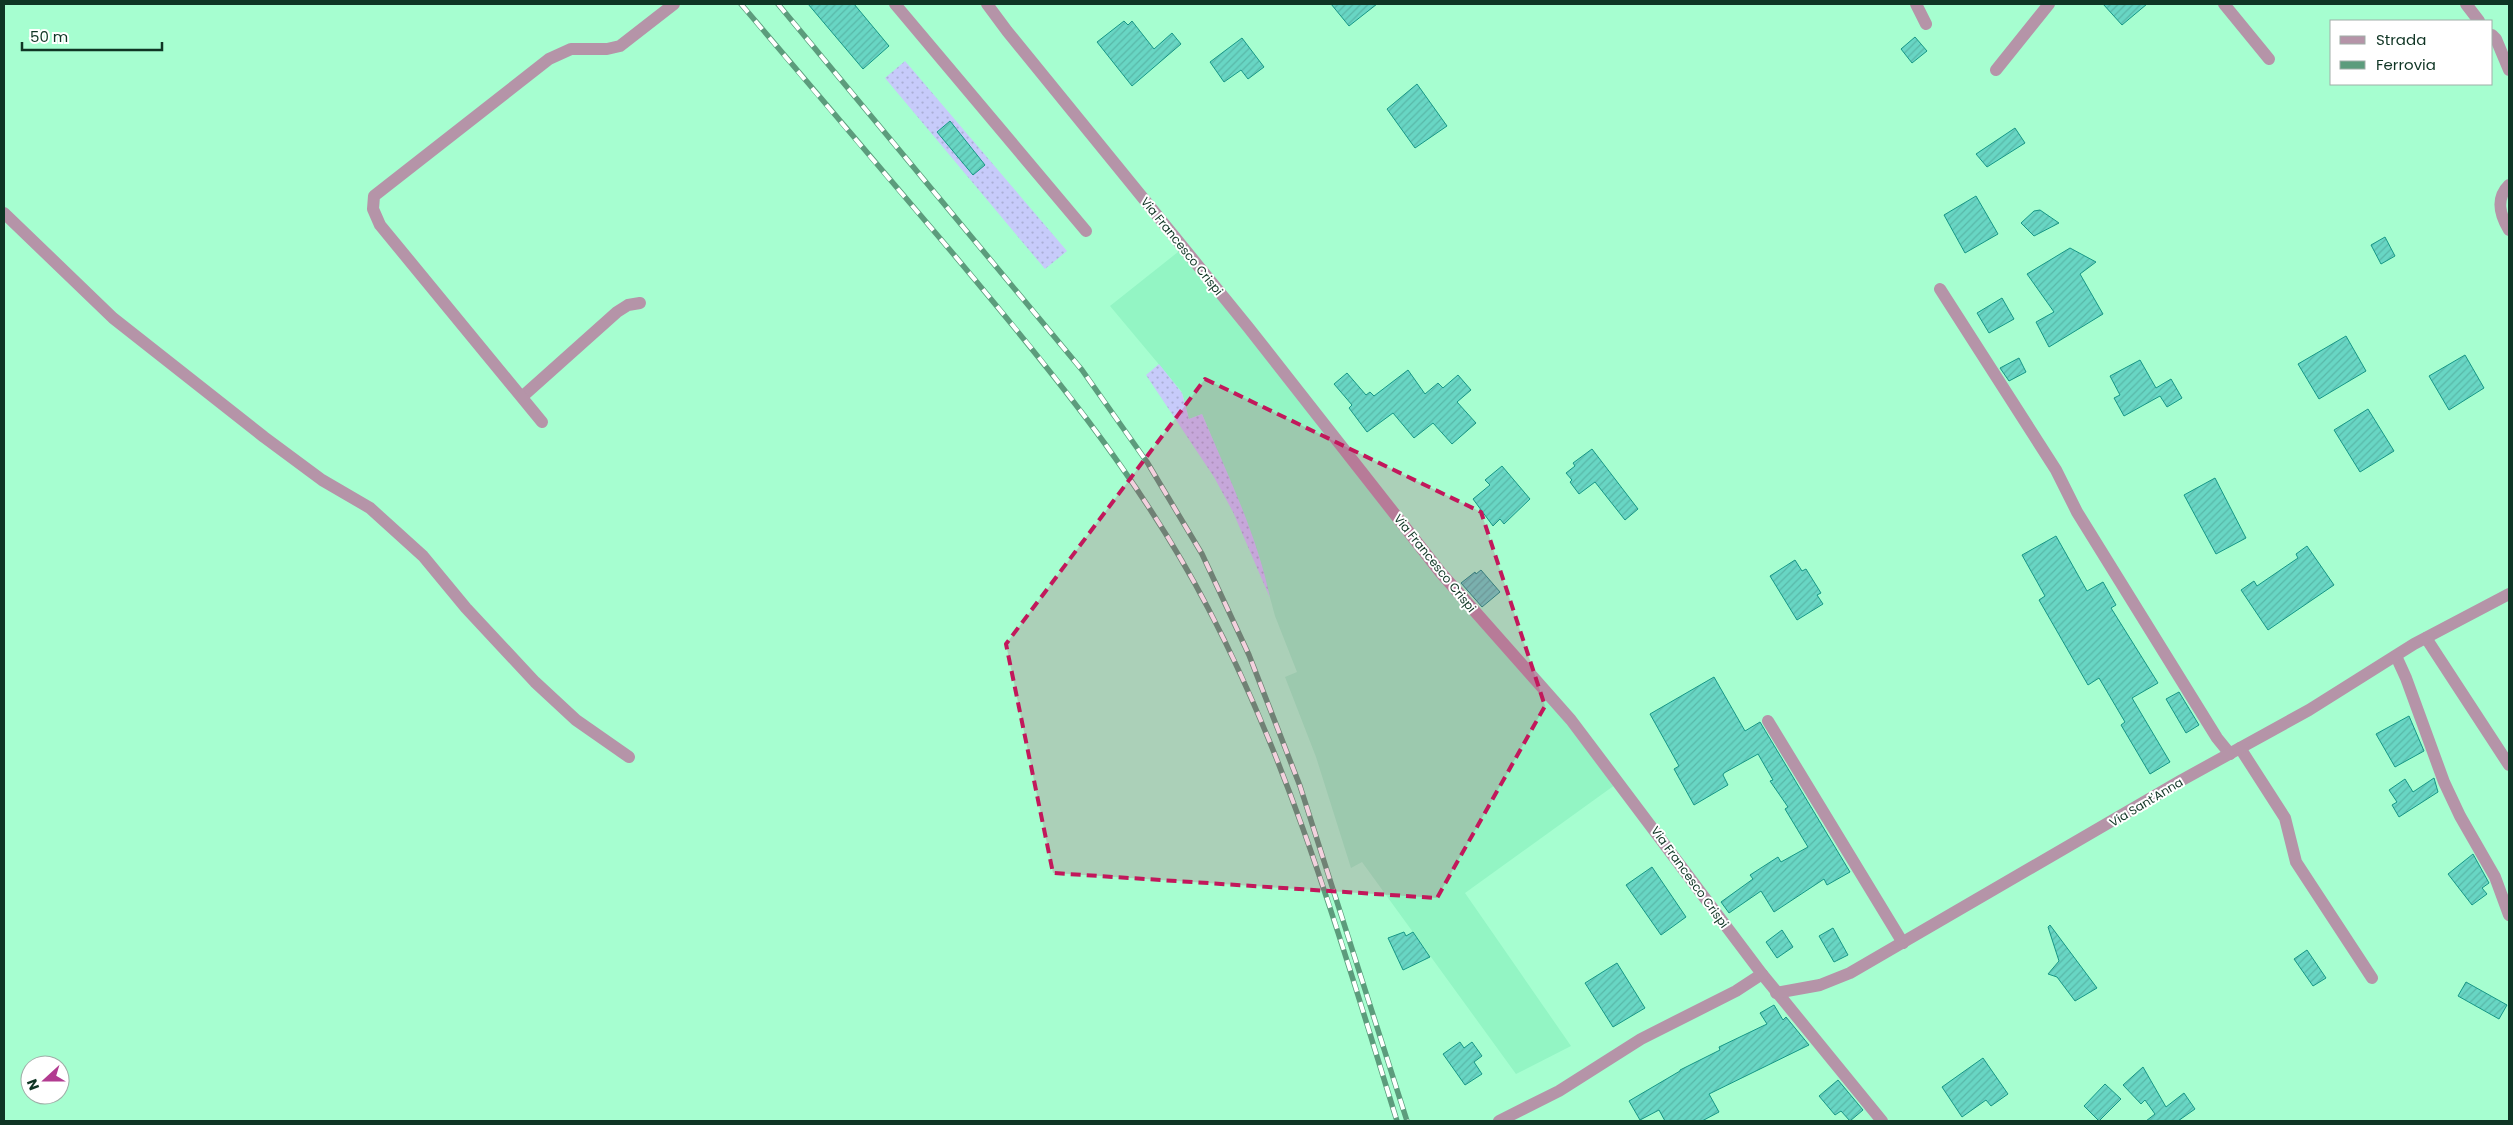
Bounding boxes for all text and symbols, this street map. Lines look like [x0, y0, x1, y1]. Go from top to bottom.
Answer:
scale bar [22, 20, 162, 52]
legend [2330, 20, 2493, 85]
text: 50 m [30, 26, 68, 47]
text: Strada [2376, 29, 2426, 50]
text: Ferrovia [2376, 54, 2436, 75]
street label: Via Francesco Crispi [1137, 193, 1227, 299]
street label: Via Francesco Crispi [1390, 510, 1480, 616]
street label: Via Sant'Anna [2106, 773, 2186, 831]
street label: Via Francesco Crispi [1647, 823, 1733, 931]
north arrow [20, 1055, 70, 1105]
text: N [22, 1076, 44, 1093]

